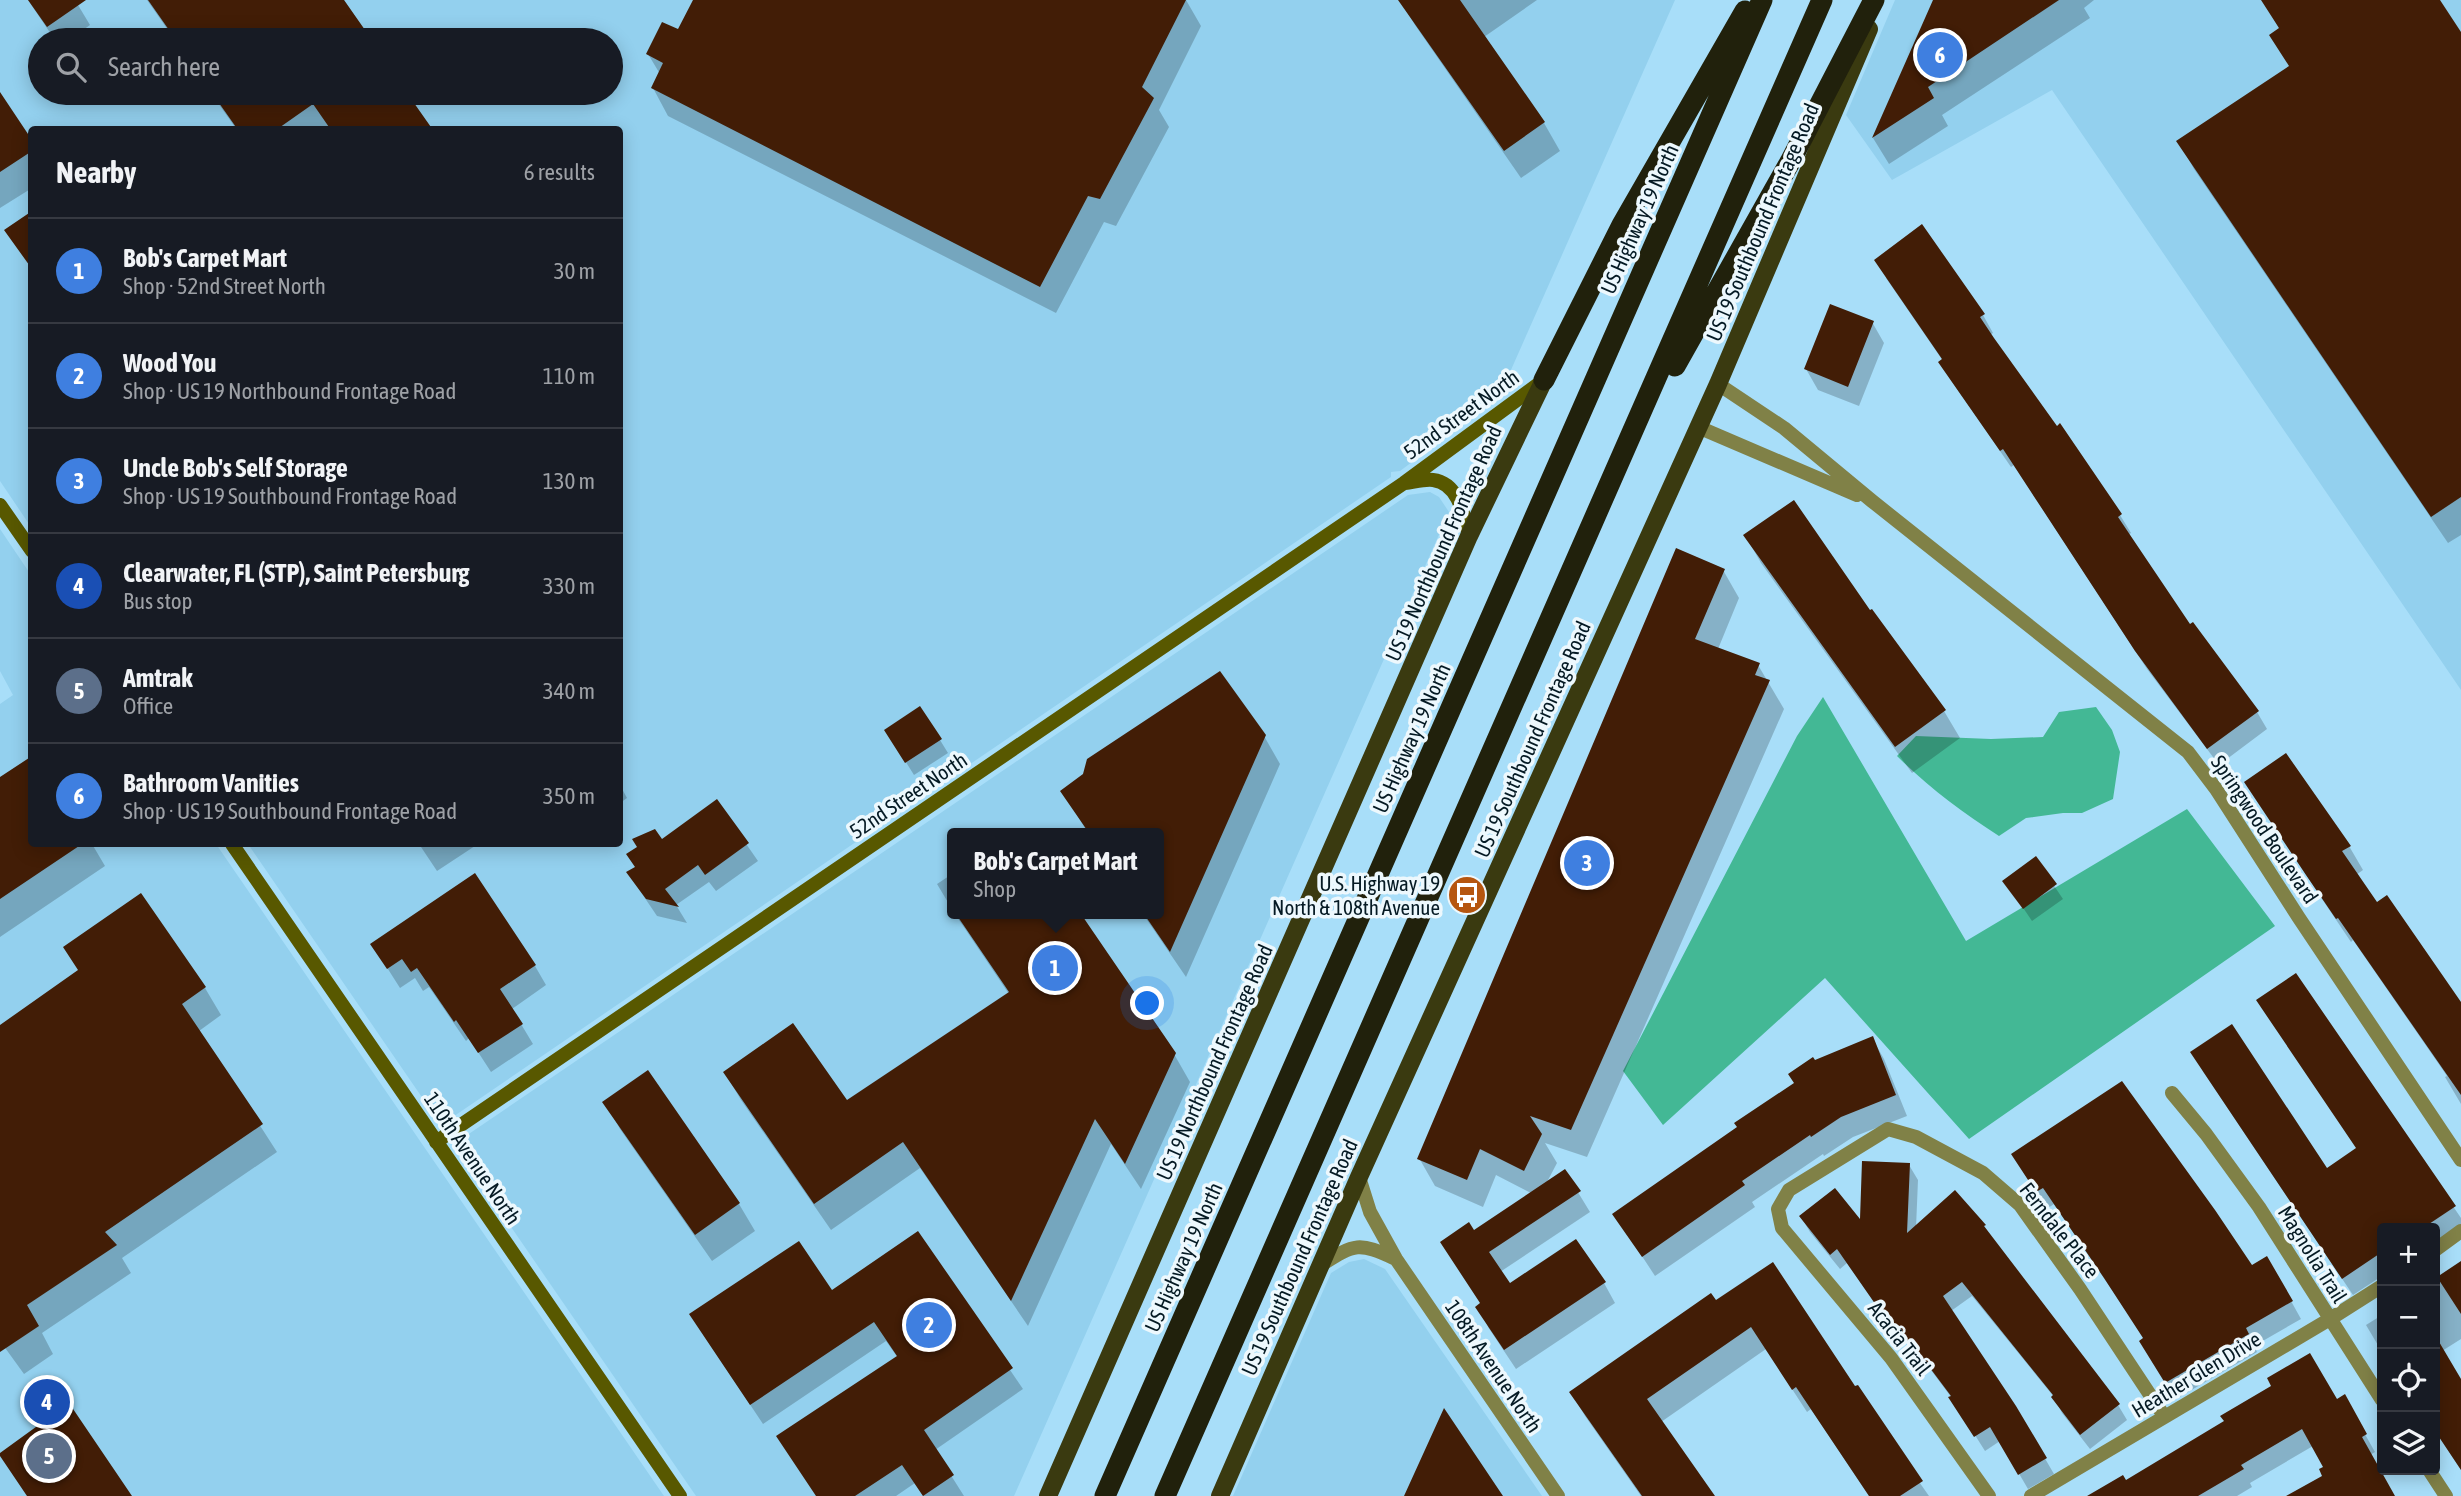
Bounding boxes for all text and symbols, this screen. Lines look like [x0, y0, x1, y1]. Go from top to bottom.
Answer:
search box [28, 28, 623, 105]
pin: 6 [1917, 29, 1963, 81]
icon: search [52, 48, 90, 86]
text: Search here [108, 52, 220, 82]
street label: US 19 Southbound Frontage Road [1701, 100, 1823, 344]
street label: US Highway 19 North [1595, 141, 1683, 297]
text: Nearby [56, 155, 136, 189]
text: 6 results [524, 159, 595, 185]
text: Bob's Carpet Mart [123, 243, 287, 273]
text: 1 [74, 258, 84, 284]
text: 30 m [554, 258, 595, 284]
text: Shop · 52nd Street North [123, 273, 326, 299]
text: Wood You [123, 348, 216, 378]
text: 2 [74, 363, 84, 389]
text: 110 m [543, 363, 595, 389]
street label: 52nd Street North [1399, 364, 1523, 464]
text: Shop · US 19 Northbound Frontage Road [123, 378, 456, 404]
street label: US 19 Northbound Frontage Road [1380, 421, 1506, 665]
text: Uncle Bob's Self Storage [123, 453, 348, 483]
text: 3 [74, 468, 84, 494]
text: 130 m [543, 468, 595, 494]
text: Shop · US 19 Southbound Frontage Road [123, 483, 457, 509]
text: Clearwater, FL (STP), Saint Petersburg [123, 558, 469, 588]
text: 4 [74, 573, 84, 599]
text: 330 m [543, 573, 595, 599]
text: Bus stop [123, 588, 193, 614]
street label: US 19 Southbound Frontage Road [1469, 617, 1595, 861]
street label: US Highway 19 North [1367, 660, 1455, 816]
text: Amtrak [123, 663, 193, 693]
text: 5 [74, 678, 84, 704]
text: 340 m [543, 678, 595, 704]
text: Office [123, 693, 173, 719]
street label: 52nd Street North [845, 747, 971, 843]
street label: Springwood Boulevard [2207, 751, 2323, 907]
text: Bathroom Vanities [123, 768, 299, 798]
text: 6 [74, 783, 84, 809]
text: 350 m [543, 783, 595, 809]
text: Shop · US 19 Southbound Frontage Road [123, 798, 457, 824]
popup [947, 828, 1164, 919]
pin: 3 [1564, 837, 1610, 889]
text: Bob's Carpet Mart [974, 846, 1137, 876]
place label: U.S. Highway 19 North & 108th Avenue [1272, 871, 1440, 919]
bus stop icon: U.S. Highway 19 North & 108th Avenue [1446, 874, 1488, 916]
text: Shop [974, 876, 1016, 902]
street label: US 19 Northbound Frontage Road [1151, 940, 1277, 1184]
pin: 1 [1032, 942, 1078, 994]
your location [1130, 986, 1164, 1020]
street label: 110th Avenue North [420, 1087, 526, 1229]
street label: US 19 Southbound Frontage Road [1236, 1135, 1362, 1379]
street label: Ferndale Place [2015, 1178, 2105, 1282]
street label: US Highway 19 North [1139, 1179, 1227, 1335]
street label: Magnolia Trail [2274, 1201, 2353, 1307]
map controls [2377, 1223, 2440, 1475]
button: + [2377, 1223, 2440, 1286]
button: − [2377, 1286, 2440, 1349]
street label: 108th Avenue North [1441, 1295, 1547, 1437]
street label: Acacia Trail [1864, 1296, 1936, 1380]
pin: 2 [906, 1299, 952, 1351]
street label: Heather Glen Drive [2127, 1326, 2265, 1422]
button: locate [2377, 1349, 2440, 1412]
pin: 4 [24, 1376, 70, 1428]
button: layers [2377, 1412, 2440, 1475]
pin: 5 [26, 1430, 72, 1482]

